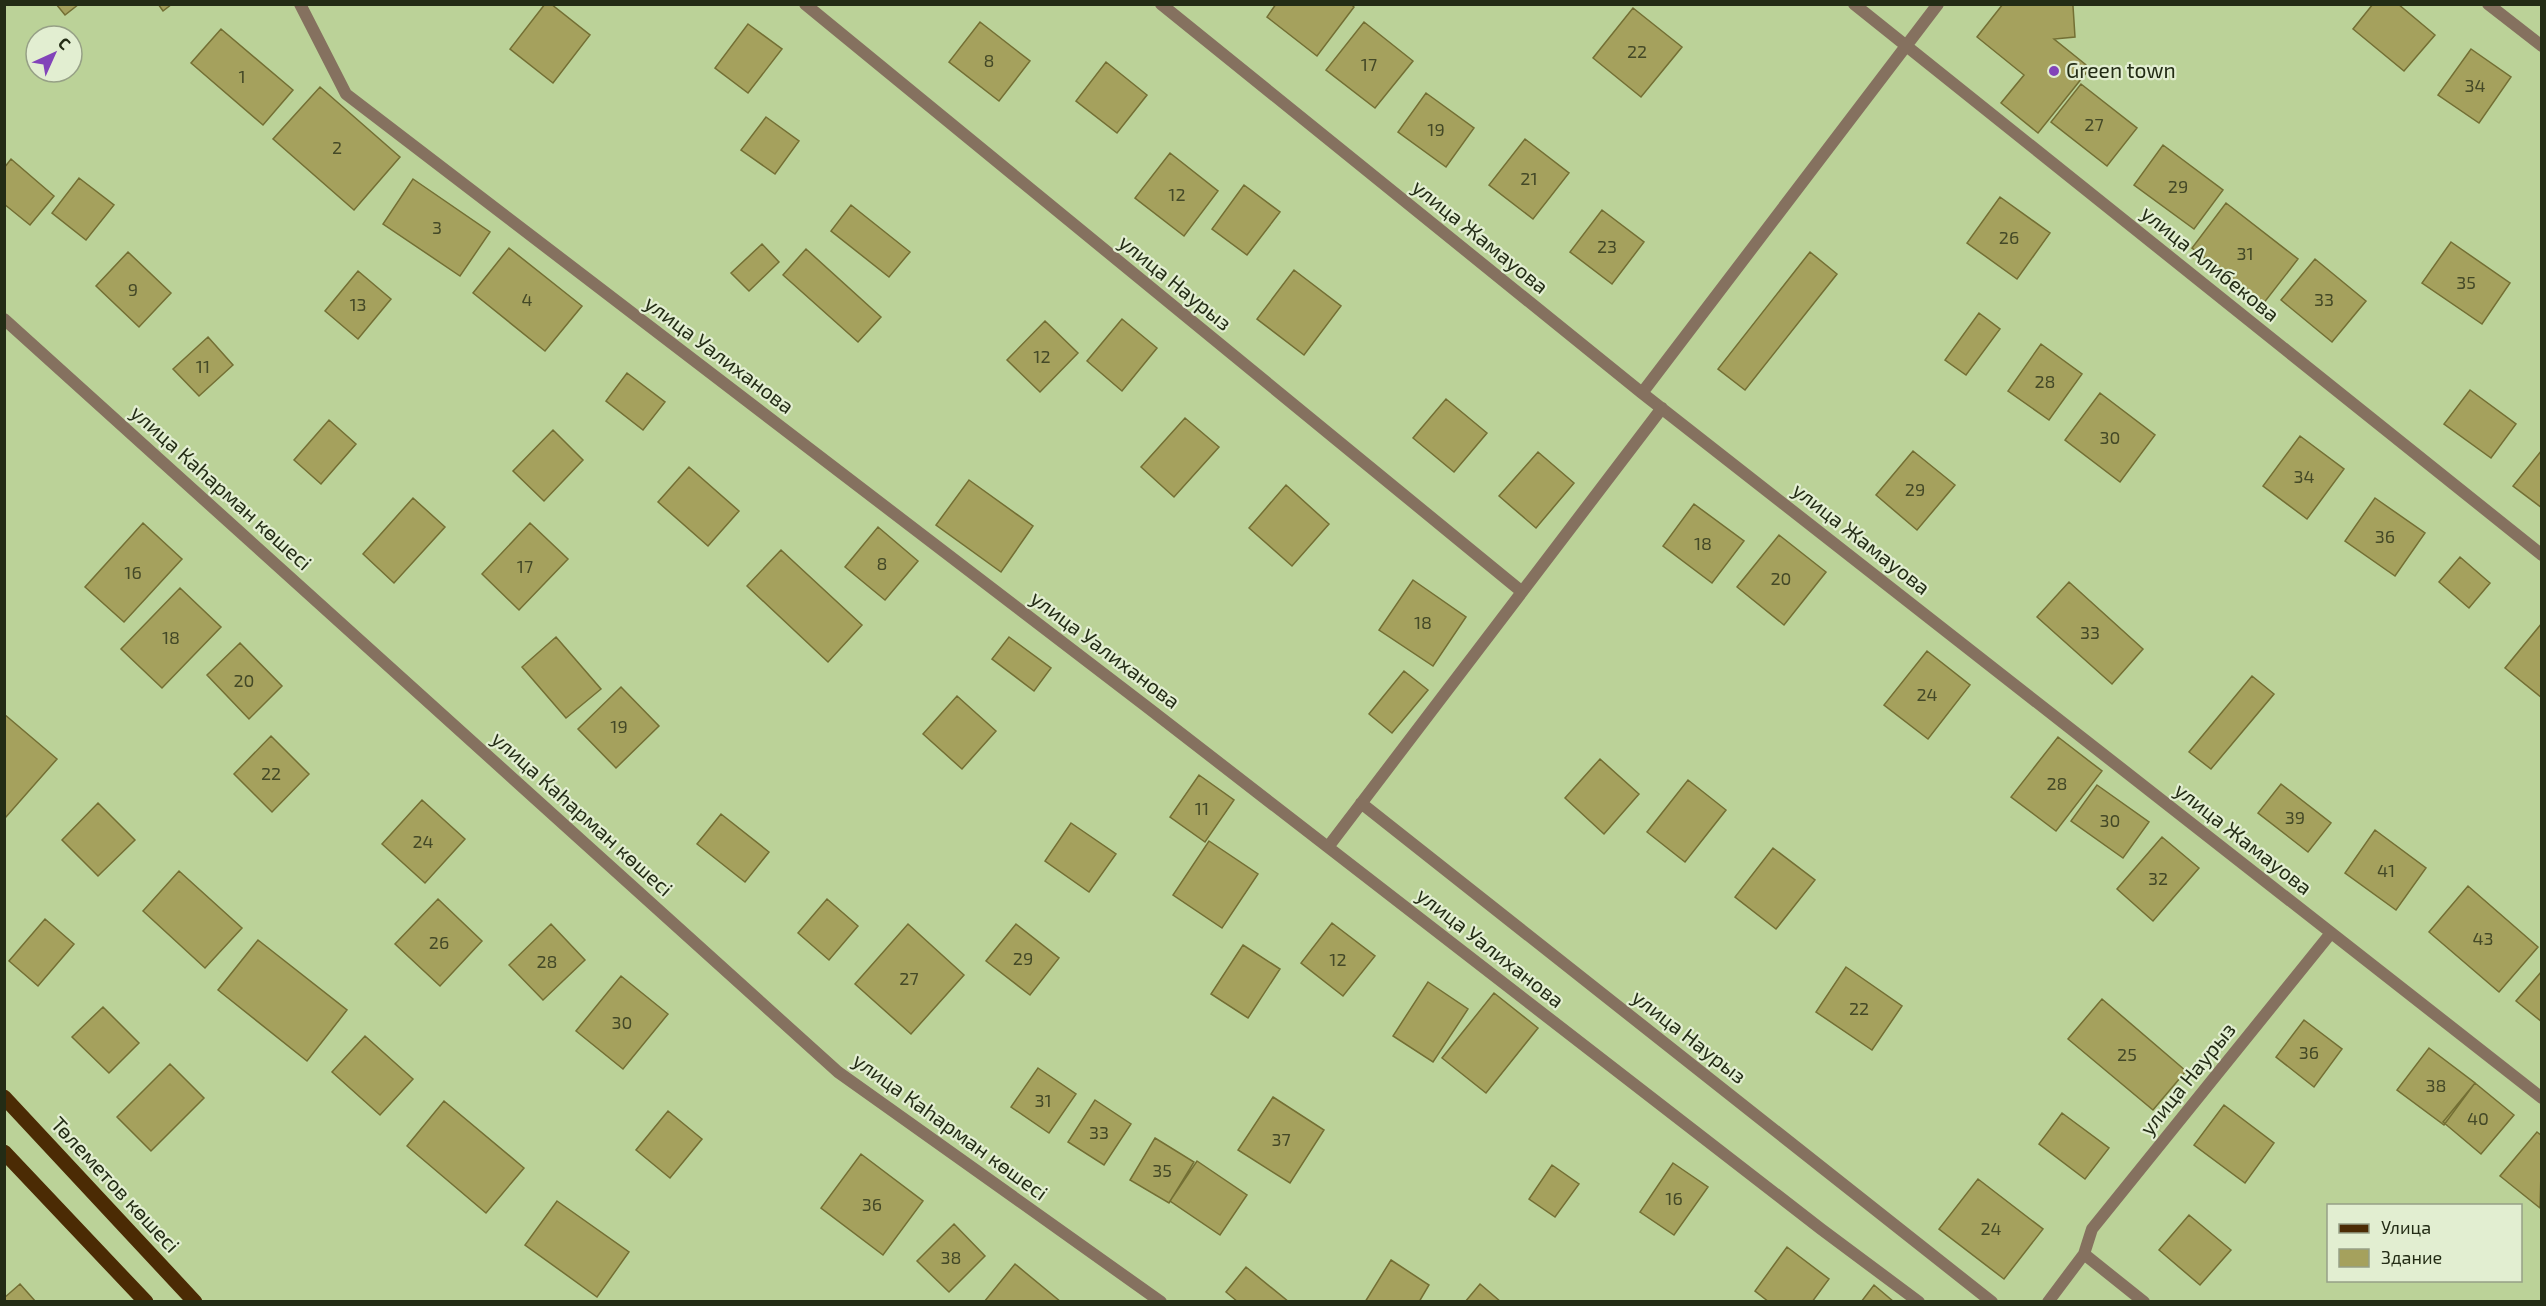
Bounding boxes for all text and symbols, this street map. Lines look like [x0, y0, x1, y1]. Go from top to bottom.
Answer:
north arrow [24, 24, 84, 84]
text: С [55, 33, 75, 53]
house number: 22 [1627, 40, 1647, 62]
house number: 8 [984, 49, 994, 71]
house number: 17 [1361, 53, 1377, 75]
place label: Green town [2066, 57, 2176, 82]
marker: Green town [2047, 64, 2061, 78]
house number: 1 [238, 65, 246, 87]
house number: 34 [2464, 74, 2486, 96]
house number: 27 [2084, 113, 2104, 135]
house number: 19 [1427, 118, 1445, 140]
house number: 2 [332, 136, 342, 158]
house number: 21 [1520, 167, 1538, 189]
street label: улица Жамауова [1407, 173, 1554, 299]
house number: 29 [2168, 175, 2188, 197]
house number: 12 [1168, 183, 1186, 205]
street label: улица Алибекова [2136, 200, 2285, 327]
house number: 3 [432, 216, 442, 238]
house number: 26 [1999, 226, 2019, 248]
street label: улица Наурыз [1114, 229, 1237, 336]
house number: 23 [1597, 235, 1617, 257]
house number: 31 [2236, 242, 2254, 264]
house number: 35 [2456, 271, 2476, 293]
house number: 9 [128, 278, 138, 300]
house number: 4 [521, 288, 533, 310]
house number: 33 [2314, 288, 2334, 310]
street label: улица Уалиханова [640, 290, 799, 419]
house number: 13 [349, 293, 367, 315]
house number: 12 [1033, 345, 1051, 367]
house number: 11 [196, 355, 210, 377]
house number: 28 [2034, 370, 2056, 392]
street label: улица Каһарман көшесі [126, 399, 318, 575]
house number: 30 [2100, 426, 2120, 448]
house number: 34 [2293, 465, 2315, 487]
street label: улица Жамауова [1788, 476, 1936, 600]
house number: 29 [1905, 478, 1925, 500]
house number: 36 [2375, 525, 2395, 547]
house number: 18 [1694, 532, 1712, 554]
house number: 8 [877, 552, 887, 574]
house number: 17 [517, 555, 533, 577]
house number: 16 [124, 561, 142, 583]
house number: 20 [1771, 567, 1791, 589]
street label: улица Уалиханова [1026, 585, 1185, 714]
house number: 18 [1414, 611, 1432, 633]
house number: 33 [2080, 621, 2100, 643]
house number: 18 [162, 626, 180, 648]
house number: 20 [234, 669, 254, 691]
house number: 24 [1916, 683, 1938, 705]
house number: 19 [610, 715, 628, 737]
street label: улица Каһарман көшесі [487, 725, 679, 901]
house number: 22 [261, 762, 281, 784]
house number: 28 [2046, 772, 2068, 794]
street label: улица Жамауова [2170, 776, 2318, 900]
house number: 11 [1195, 797, 1209, 819]
house number: 39 [2285, 806, 2305, 828]
house number: 30 [2100, 809, 2120, 831]
house number: 24 [412, 830, 434, 852]
house number: 41 [2377, 859, 2395, 881]
house number: 32 [2148, 867, 2168, 889]
street label: улица Уалиханова [1412, 881, 1570, 1013]
house number: 43 [2472, 927, 2494, 949]
house number: 26 [429, 931, 449, 953]
house number: 29 [1013, 947, 1033, 969]
house number: 12 [1329, 948, 1347, 970]
house number: 28 [536, 950, 558, 972]
house number: 27 [899, 967, 919, 989]
street label: улица Наурыз [1627, 984, 1752, 1089]
house number: 22 [1849, 997, 1869, 1019]
house number: 30 [612, 1011, 632, 1033]
street label: улица Наурыз [2134, 1017, 2241, 1140]
house number: 36 [2299, 1041, 2319, 1063]
house number: 25 [2117, 1043, 2137, 1065]
street label: улица Каһарман көшесі [848, 1047, 1053, 1206]
house number: 38 [2426, 1074, 2446, 1096]
house number: 31 [1034, 1089, 1052, 1111]
house number: 40 [2467, 1107, 2489, 1129]
street label: Төлеметов көшесі [47, 1111, 186, 1257]
house number: 33 [1089, 1121, 1109, 1143]
house number: 37 [1271, 1128, 1291, 1150]
house number: 35 [1152, 1159, 1172, 1181]
house number: 16 [1665, 1187, 1683, 1209]
house number: 36 [862, 1193, 882, 1215]
legend [2327, 1204, 2522, 1282]
text: Улица [2381, 1216, 2431, 1238]
house number: 24 [1980, 1217, 2002, 1239]
house number: 38 [941, 1246, 961, 1268]
text: Здание [2381, 1246, 2442, 1268]

